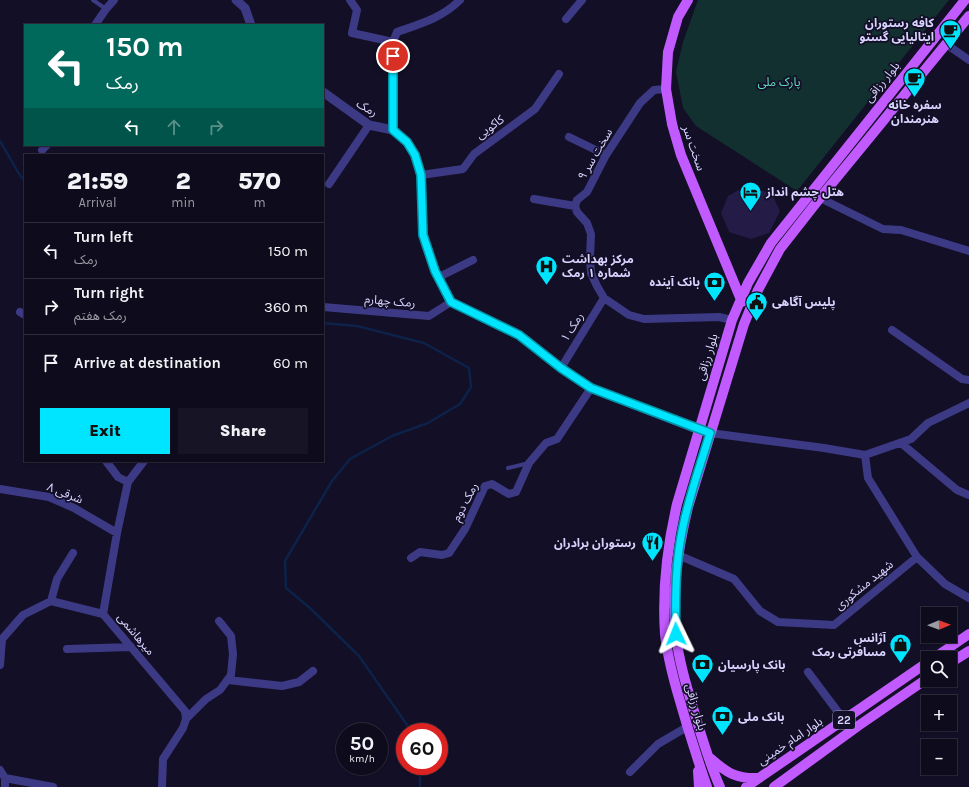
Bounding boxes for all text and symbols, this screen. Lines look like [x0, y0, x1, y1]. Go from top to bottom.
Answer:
place label: کافه رستوران ایتالیایی گستو [860, 16, 935, 44]
cafe icon: کافه رستوران ایتالیایی گستو [937, 17, 963, 50]
text: 150 m [106, 30, 184, 63]
pin [376, 39, 410, 73]
icon: left [40, 40, 92, 92]
icon: arrive [382, 45, 404, 67]
street label: بلوار رزاقی [861, 59, 903, 105]
cafe icon: سفره خانه هنرمندان [902, 65, 928, 98]
text: رمک [106, 72, 139, 94]
park label: پارک ملی [757, 75, 801, 90]
street label: رمک [354, 96, 380, 120]
place label: سفره خانه هنرمندان [888, 98, 942, 126]
street label: کاکویی [473, 111, 508, 142]
icon: left [121, 116, 143, 138]
icon: ahead [163, 116, 185, 138]
icon: right [205, 116, 227, 138]
street label: سخت سر [679, 122, 708, 173]
street label: سخت سر ۹ [575, 126, 615, 182]
text: 21:59 [67, 167, 128, 195]
text: 2 [176, 167, 191, 195]
text: 570 [238, 167, 281, 195]
hotel icon: هتل چشم انداز [737, 179, 763, 212]
place label: هتل چشم انداز [765, 185, 844, 201]
text: Arrival [79, 195, 117, 210]
text: min [171, 195, 195, 210]
text: m [253, 195, 266, 210]
text: Turn left [74, 228, 133, 246]
icon: left [40, 240, 62, 262]
text: 150 m [268, 242, 308, 260]
text: رمک [74, 252, 98, 267]
place label: مرکز بهداشت شماره ۱ رمک [562, 252, 634, 280]
hospital icon: مرکز بهداشت شماره ۱ رمک [534, 253, 560, 286]
bank icon: بانک آینده [702, 269, 728, 302]
place label: بانک آینده [649, 275, 700, 289]
text: Turn right [74, 284, 144, 302]
public building icon: پلیس آگاهی [743, 289, 769, 322]
street label: رمک چهارم [364, 292, 416, 312]
place label: پلیس آگاهی [772, 295, 835, 311]
icon: right [40, 296, 62, 318]
text: 360 m [264, 298, 308, 316]
text: رمک هفتم [74, 308, 127, 323]
street label: رمک ۱ [558, 310, 586, 344]
street label: بلوار رزاقی [693, 332, 721, 382]
icon: arrive [40, 352, 62, 374]
text: Arrive at destination [74, 354, 221, 372]
text: 60 m [273, 354, 308, 372]
button: Exit [40, 408, 170, 454]
button: Share [178, 408, 308, 454]
street label: شرقی ۸ [45, 479, 85, 507]
street label: رمک دوم [449, 480, 483, 525]
restaurant icon: رستوران برادران [639, 530, 665, 563]
place label: رستوران برادران [554, 536, 636, 550]
street label: شهید مشکوری [832, 557, 896, 613]
north arrow [921, 607, 957, 643]
map controls [921, 607, 957, 775]
street label: میرهاشمی [114, 610, 158, 658]
position arrow [655, 613, 697, 655]
place label: آژانس مسافرتی رمک [812, 631, 887, 659]
shop icon: آژانس مسافرتی رمک [888, 632, 914, 665]
button: search [921, 651, 957, 687]
bank icon: بانک پارسیان [689, 652, 715, 685]
place label: بانک پارسیان [718, 658, 786, 674]
street label: بلوار رزاقی [683, 682, 709, 732]
button: + [921, 695, 957, 731]
bank icon: بانک ملی [709, 704, 735, 737]
place label: بانک ملی [738, 710, 785, 724]
road number: 22 [833, 711, 855, 729]
street label: بلوار امام خمینی [755, 714, 826, 770]
speed limit sign: 60 [396, 723, 448, 775]
text: 50 [350, 732, 374, 755]
button: − [921, 739, 957, 775]
text: km/h [349, 753, 375, 765]

